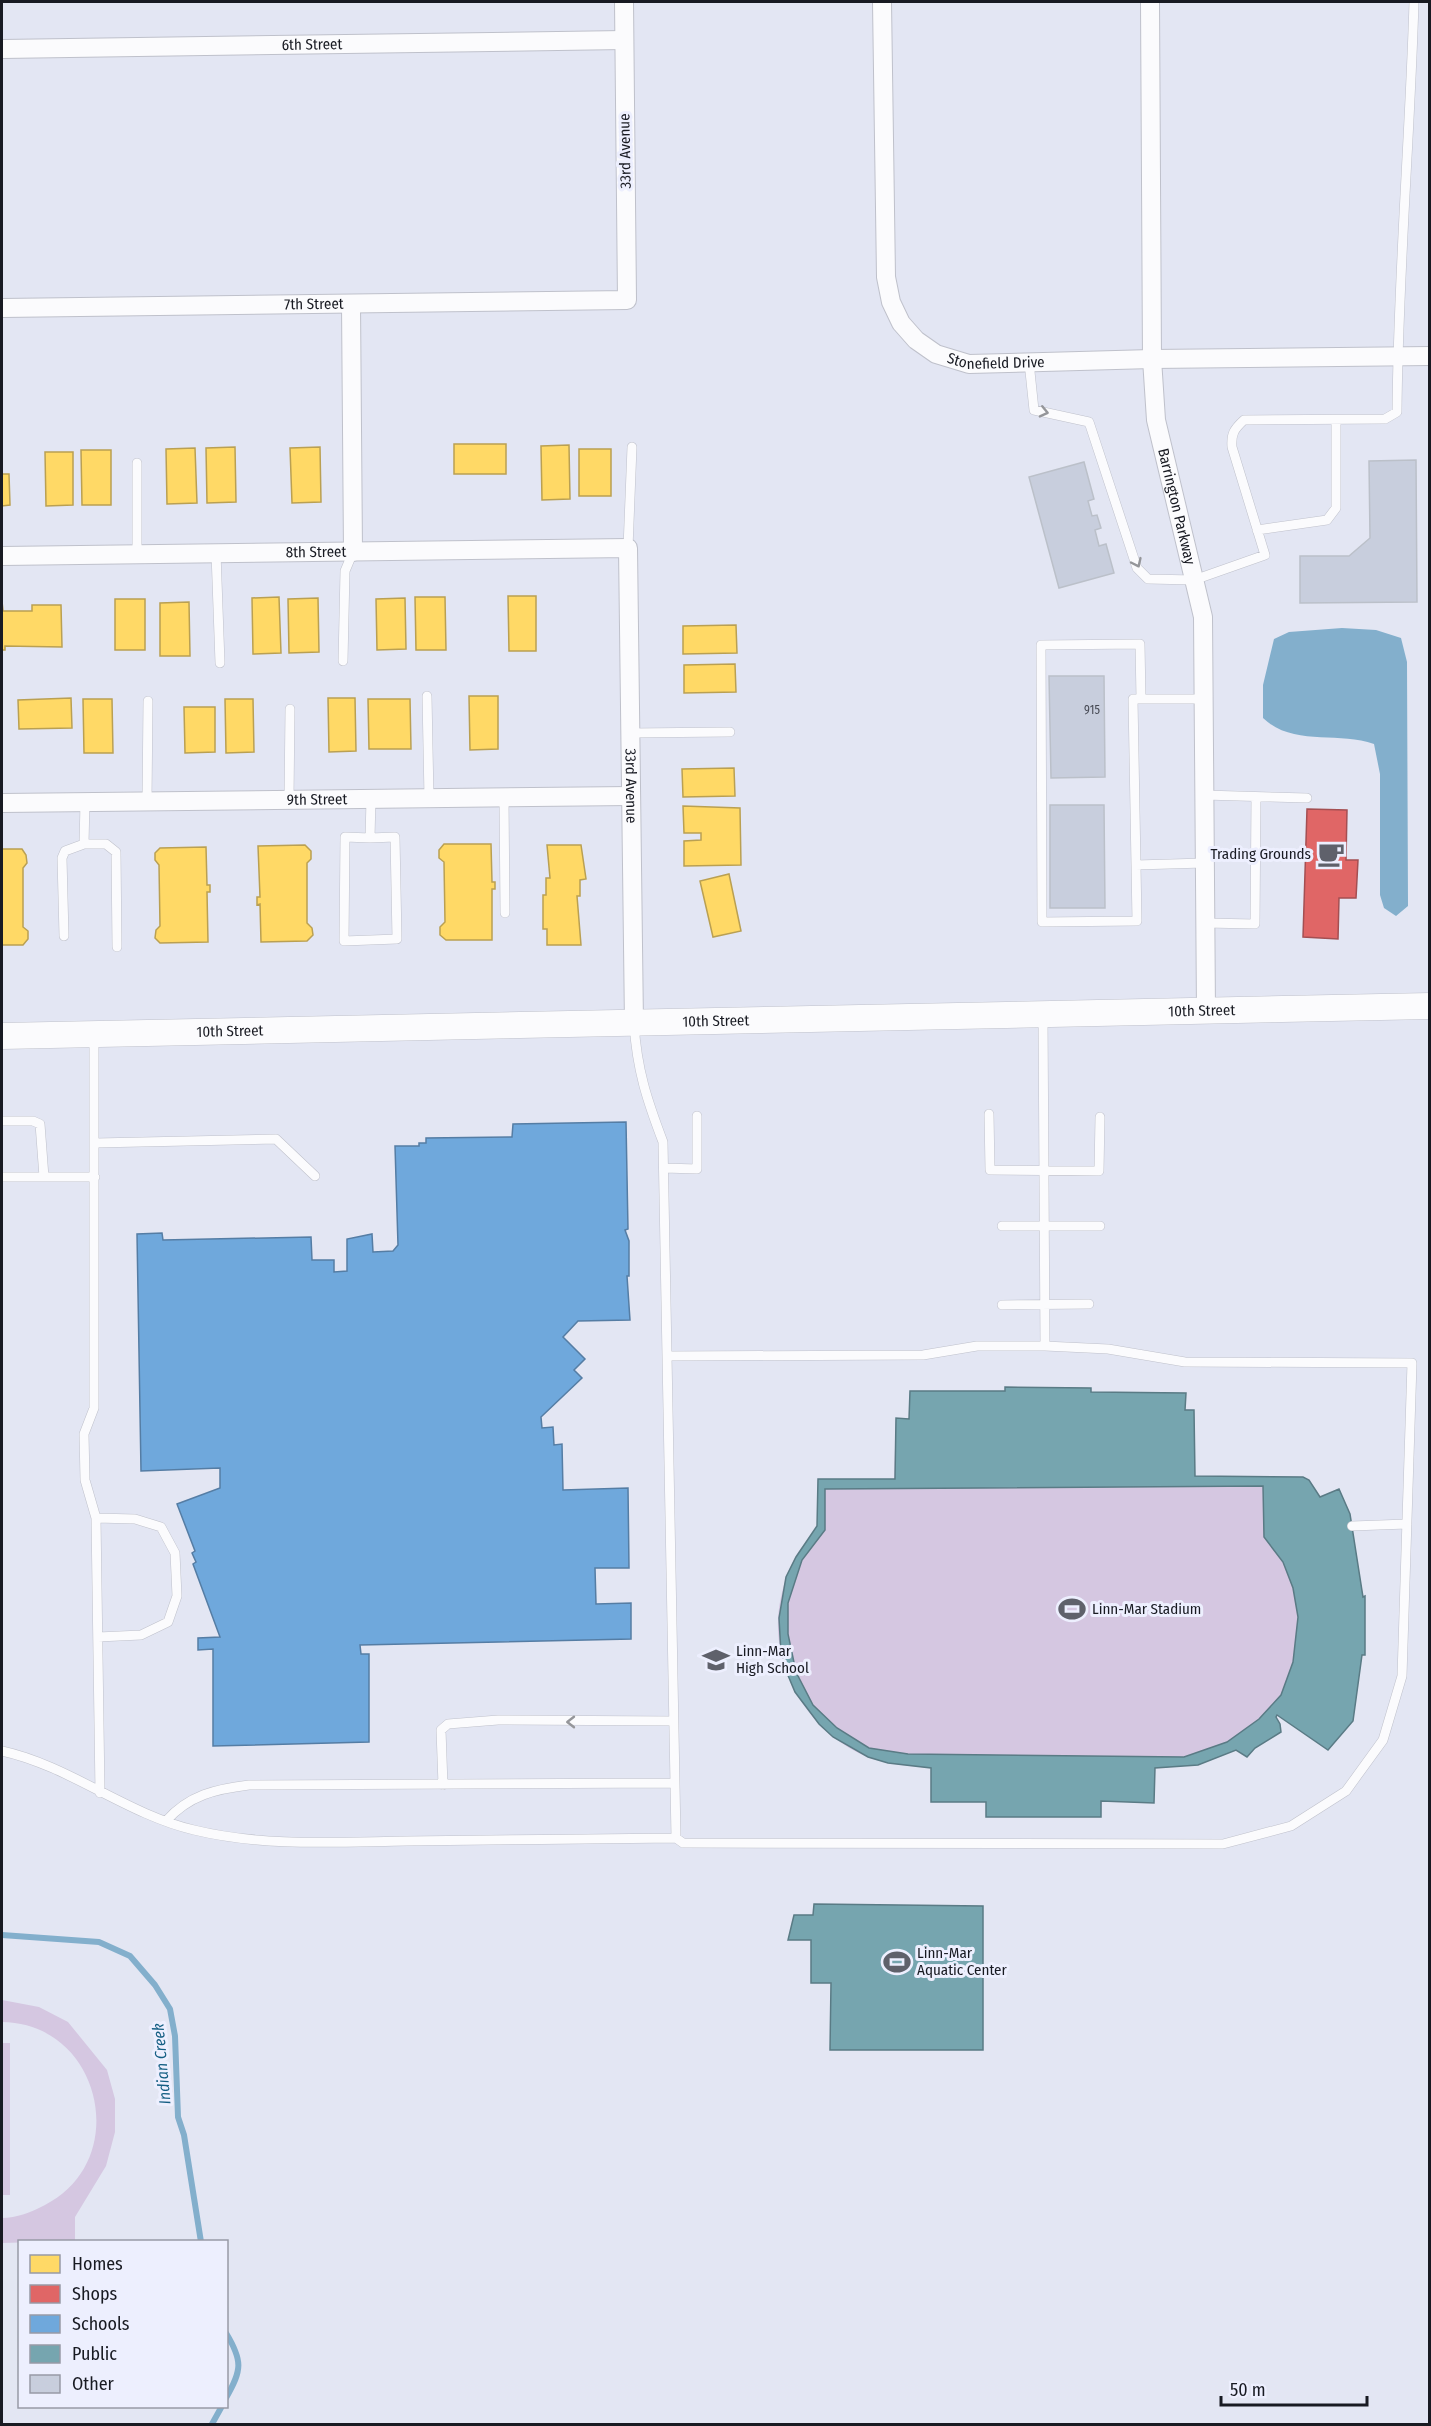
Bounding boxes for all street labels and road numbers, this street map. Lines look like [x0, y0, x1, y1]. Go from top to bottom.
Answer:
street label: 6th Street [281, 35, 343, 54]
street label: 33rd Avenue [615, 113, 635, 189]
street label: 7th Street [284, 295, 344, 313]
street label: Stonefield Drive [945, 349, 1045, 373]
street label: Barrington Parkway [1154, 446, 1199, 567]
street label: 8th Street [285, 543, 347, 561]
street label: 33rd Avenue [622, 748, 640, 824]
street label: 9th Street [287, 790, 347, 809]
street label: 10th Street [1168, 1001, 1235, 1020]
street label: 10th Street [682, 1011, 750, 1031]
street label: 10th Street [196, 1022, 264, 1041]

